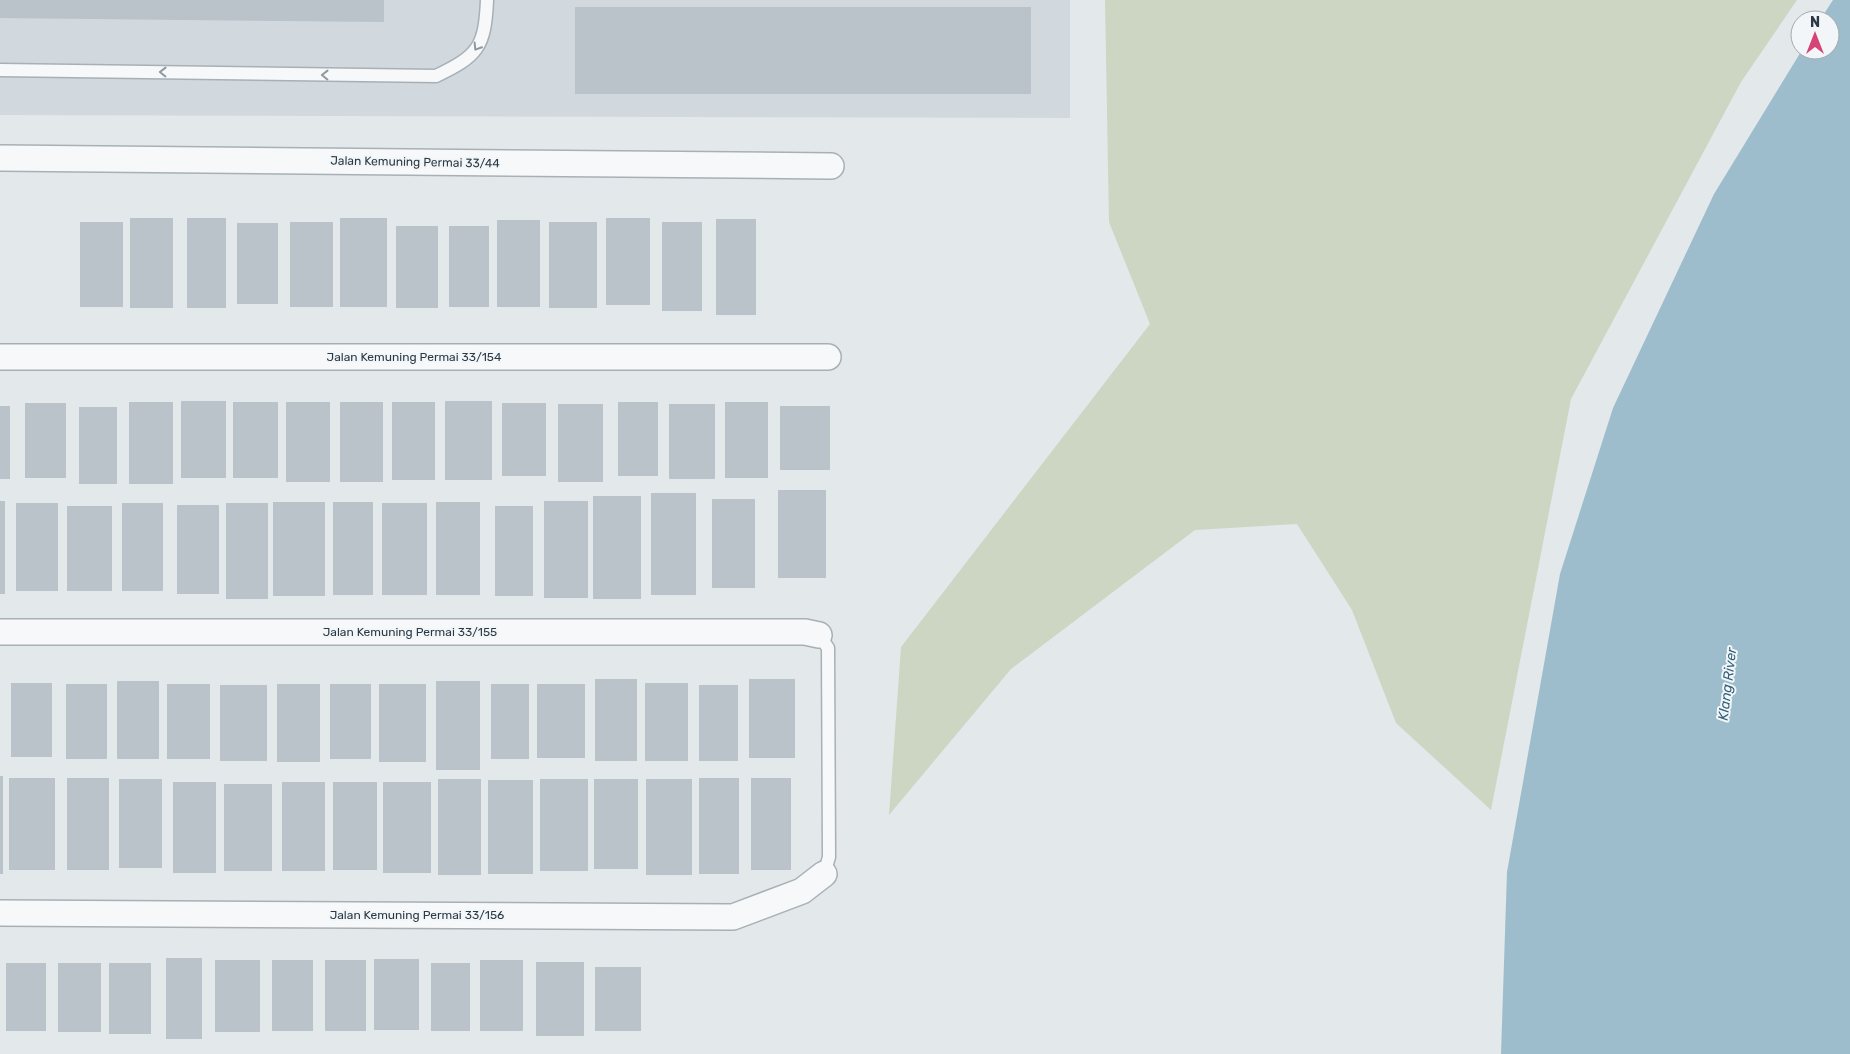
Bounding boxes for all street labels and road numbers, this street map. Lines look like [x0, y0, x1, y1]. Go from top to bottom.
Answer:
street label: Jalan Kemuning Permai 33/44 [330, 154, 500, 170]
street label: Jalan Kemuning Permai 33/154 [327, 350, 502, 364]
street label: Jalan Kemuning Permai 33/155 [323, 625, 497, 639]
street label: Jalan Kemuning Permai 33/156 [330, 908, 504, 922]

